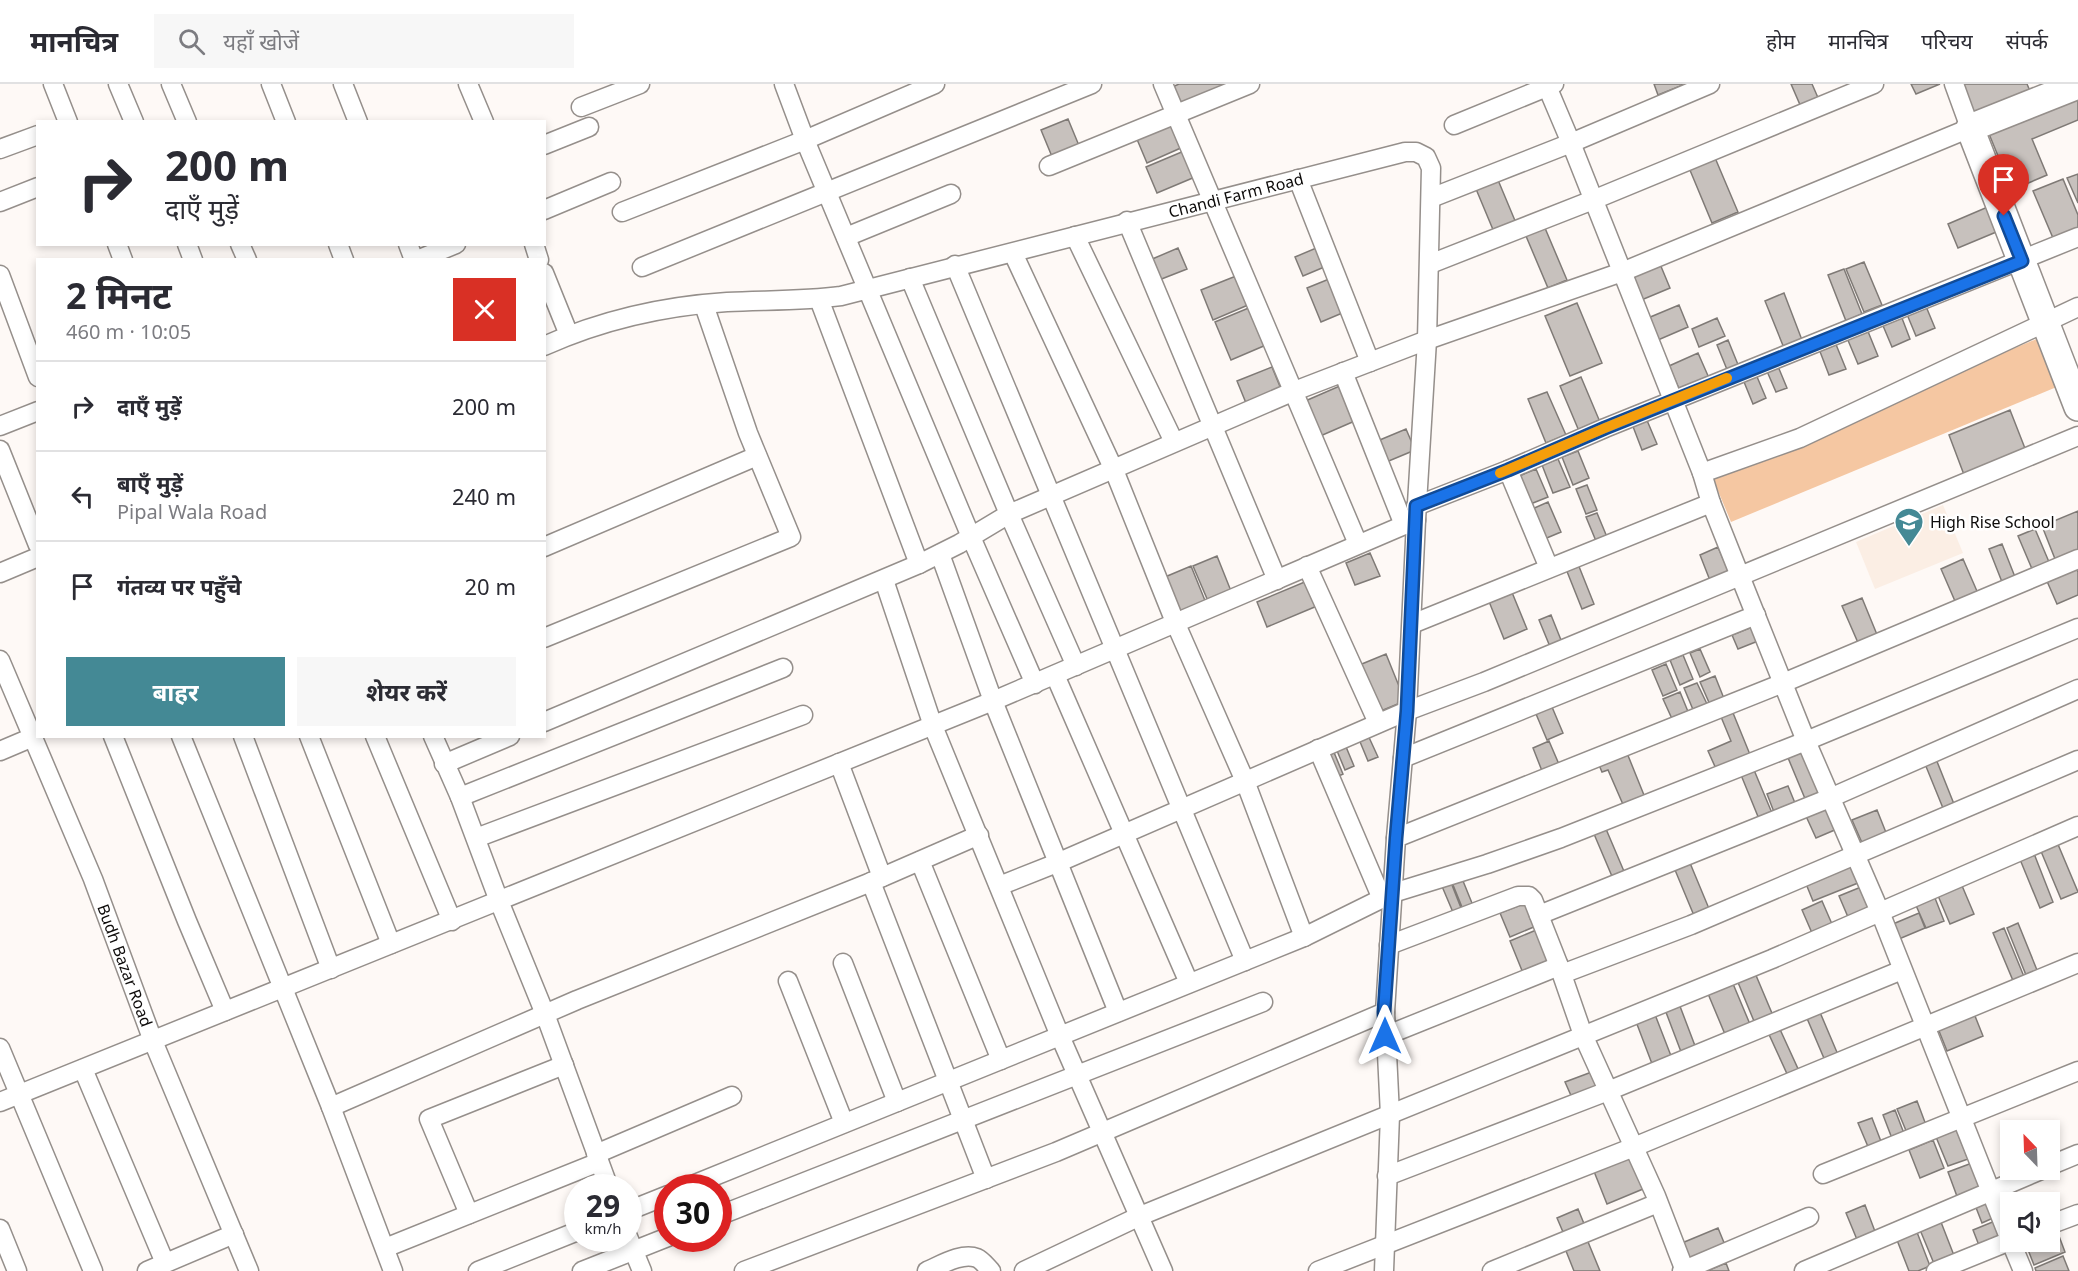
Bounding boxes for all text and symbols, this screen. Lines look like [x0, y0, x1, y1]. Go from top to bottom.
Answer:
search box [154, 14, 574, 68]
text: मानचित्र [30, 22, 118, 60]
icon: search [175, 25, 208, 58]
text: यहाँ खोजें [223, 26, 299, 56]
text: होम [1766, 27, 1795, 55]
text: मानचित्र [1828, 27, 1888, 55]
text: परिचय [1921, 27, 1973, 55]
text: संपर्क [2006, 27, 2048, 55]
text: 200 m [165, 136, 289, 193]
icon: right [66, 144, 144, 222]
pin [1978, 154, 2029, 216]
icon: arrive [1987, 163, 2020, 196]
street label: Chandi Farm Road [1166, 167, 1306, 223]
text: दाएँ मुड़ें [165, 190, 239, 227]
text: 2 मिनट [66, 271, 172, 320]
button: close [453, 278, 516, 341]
text: 460 m · 10:05 [66, 318, 191, 345]
icon: right [66, 390, 99, 423]
text: दाएँ मुड़ें [117, 391, 182, 421]
text: 200 m [452, 391, 516, 421]
text: बाएँ मुड़ें [117, 468, 183, 498]
icon: left [66, 480, 99, 513]
text: 240 m [452, 481, 516, 511]
text: Pipal Wala Road [117, 498, 267, 525]
school or university icon: High Rise School [1893, 506, 1925, 548]
place label: High Rise School [1930, 511, 2055, 533]
icon: arrive [66, 570, 99, 603]
text: गंतव्य पर पहुँचे [117, 571, 242, 601]
text: 20 m [465, 571, 516, 601]
button: बाहर [66, 657, 285, 726]
button: शेयर करें [297, 657, 516, 726]
street label: Budh Bazar Road [92, 901, 158, 1030]
position arrow [1353, 1004, 1417, 1068]
north arrow [2000, 1120, 2060, 1180]
map controls [2000, 1120, 2060, 1252]
speed limit sign: 30 [654, 1174, 732, 1252]
text: 29 [586, 1185, 620, 1226]
button: sound [2000, 1192, 2060, 1252]
text: km/h [585, 1218, 621, 1238]

